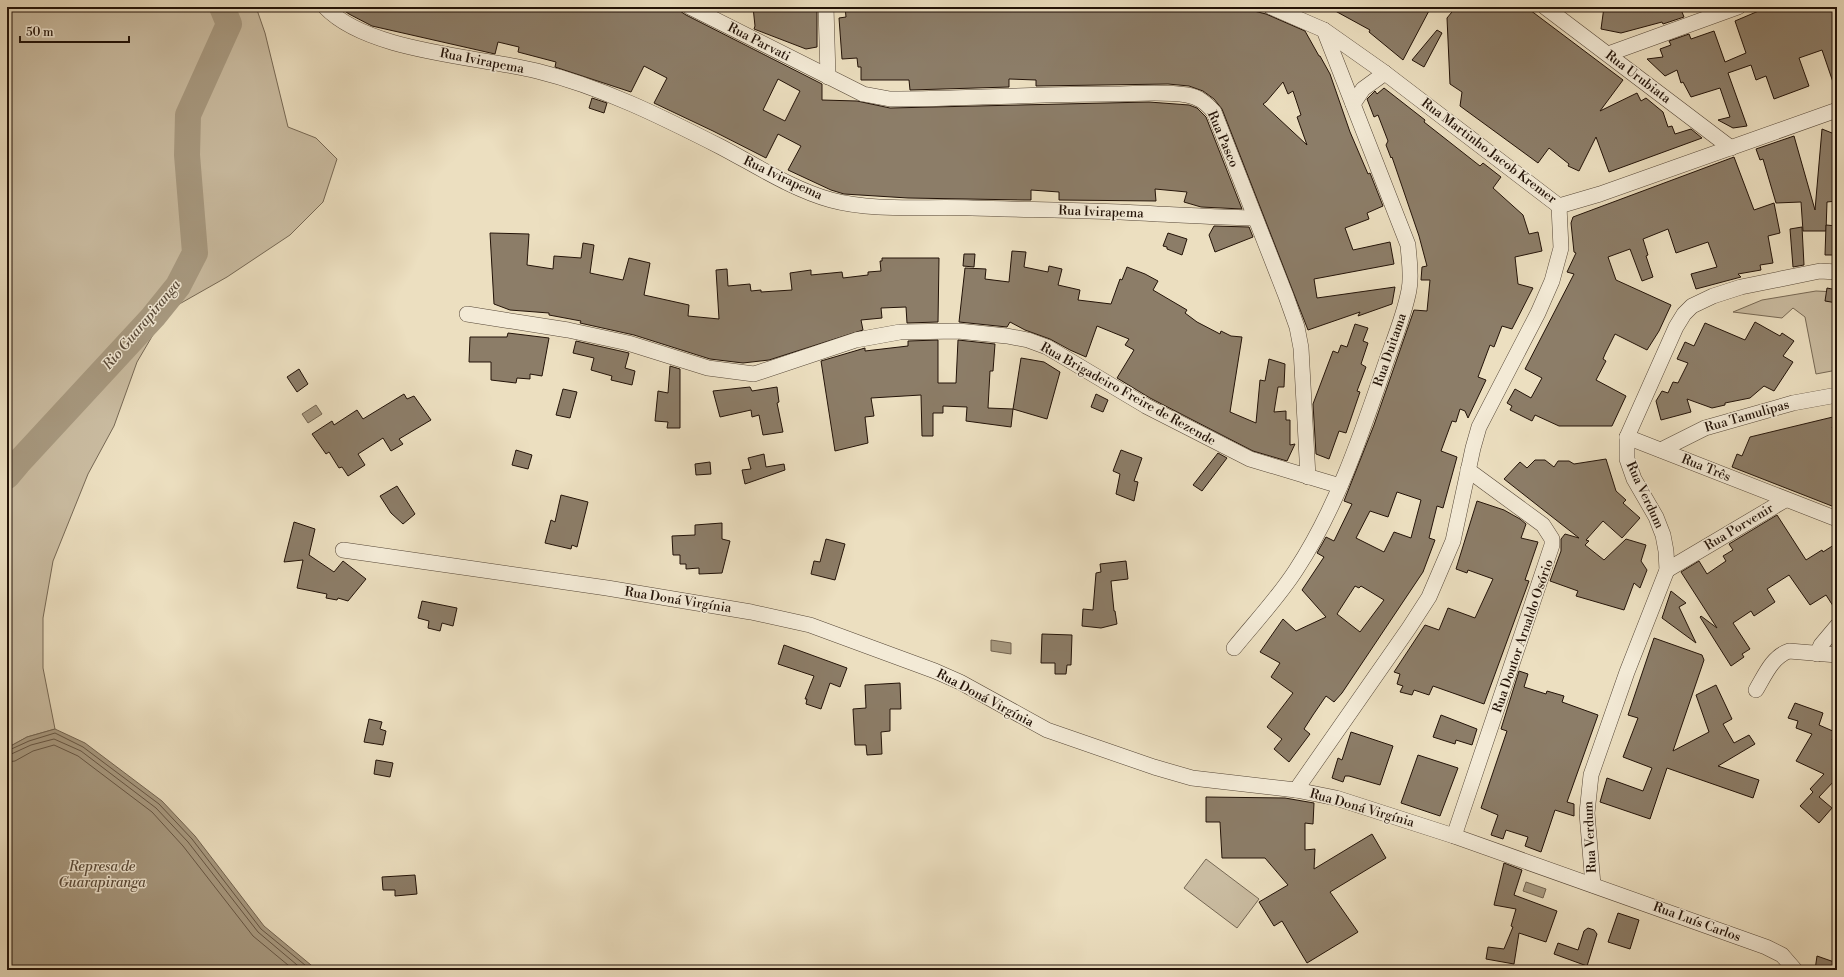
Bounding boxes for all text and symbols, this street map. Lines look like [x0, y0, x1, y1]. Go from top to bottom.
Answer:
scale bar [20, 18, 129, 44]
street label: Rua Parvati [725, 19, 793, 65]
text: 50 m [26, 25, 54, 40]
street label: Rua Ivirapema [438, 45, 526, 77]
street label: Rua Urubiata [1602, 47, 1674, 107]
street label: Rua Martinho Jacob Kremer [1418, 95, 1560, 207]
street label: Rua Pasco [1204, 108, 1242, 170]
street label: Rua Ivirapema [741, 153, 826, 204]
street label: Rua Ivirapema [1058, 203, 1144, 222]
water label: Rio Guarapiranga [98, 276, 185, 375]
street label: Rua Duitama [1370, 311, 1410, 389]
street label: Rua Brigadeiro Freire de Rezende [1038, 339, 1219, 449]
street label: Rua Tamulipas [1703, 396, 1791, 436]
street label: Rua Três [1679, 451, 1733, 485]
street label: Rua Verdum [1623, 459, 1668, 532]
street label: Rua Porvenir [1702, 500, 1777, 554]
street label: Rua Doutor Arnaldo Osório [1489, 557, 1557, 715]
street label: Rua Doná Virgínia [623, 584, 733, 616]
street label: Rua Doná Virgínia [934, 666, 1037, 731]
street label: Rua Doná Virgínia [1308, 785, 1417, 831]
street label: Rua Verdum [1580, 800, 1600, 873]
water label: Represa de Guarapiranga [58, 858, 146, 892]
street label: Rua Luís Carlos [1651, 899, 1743, 945]

